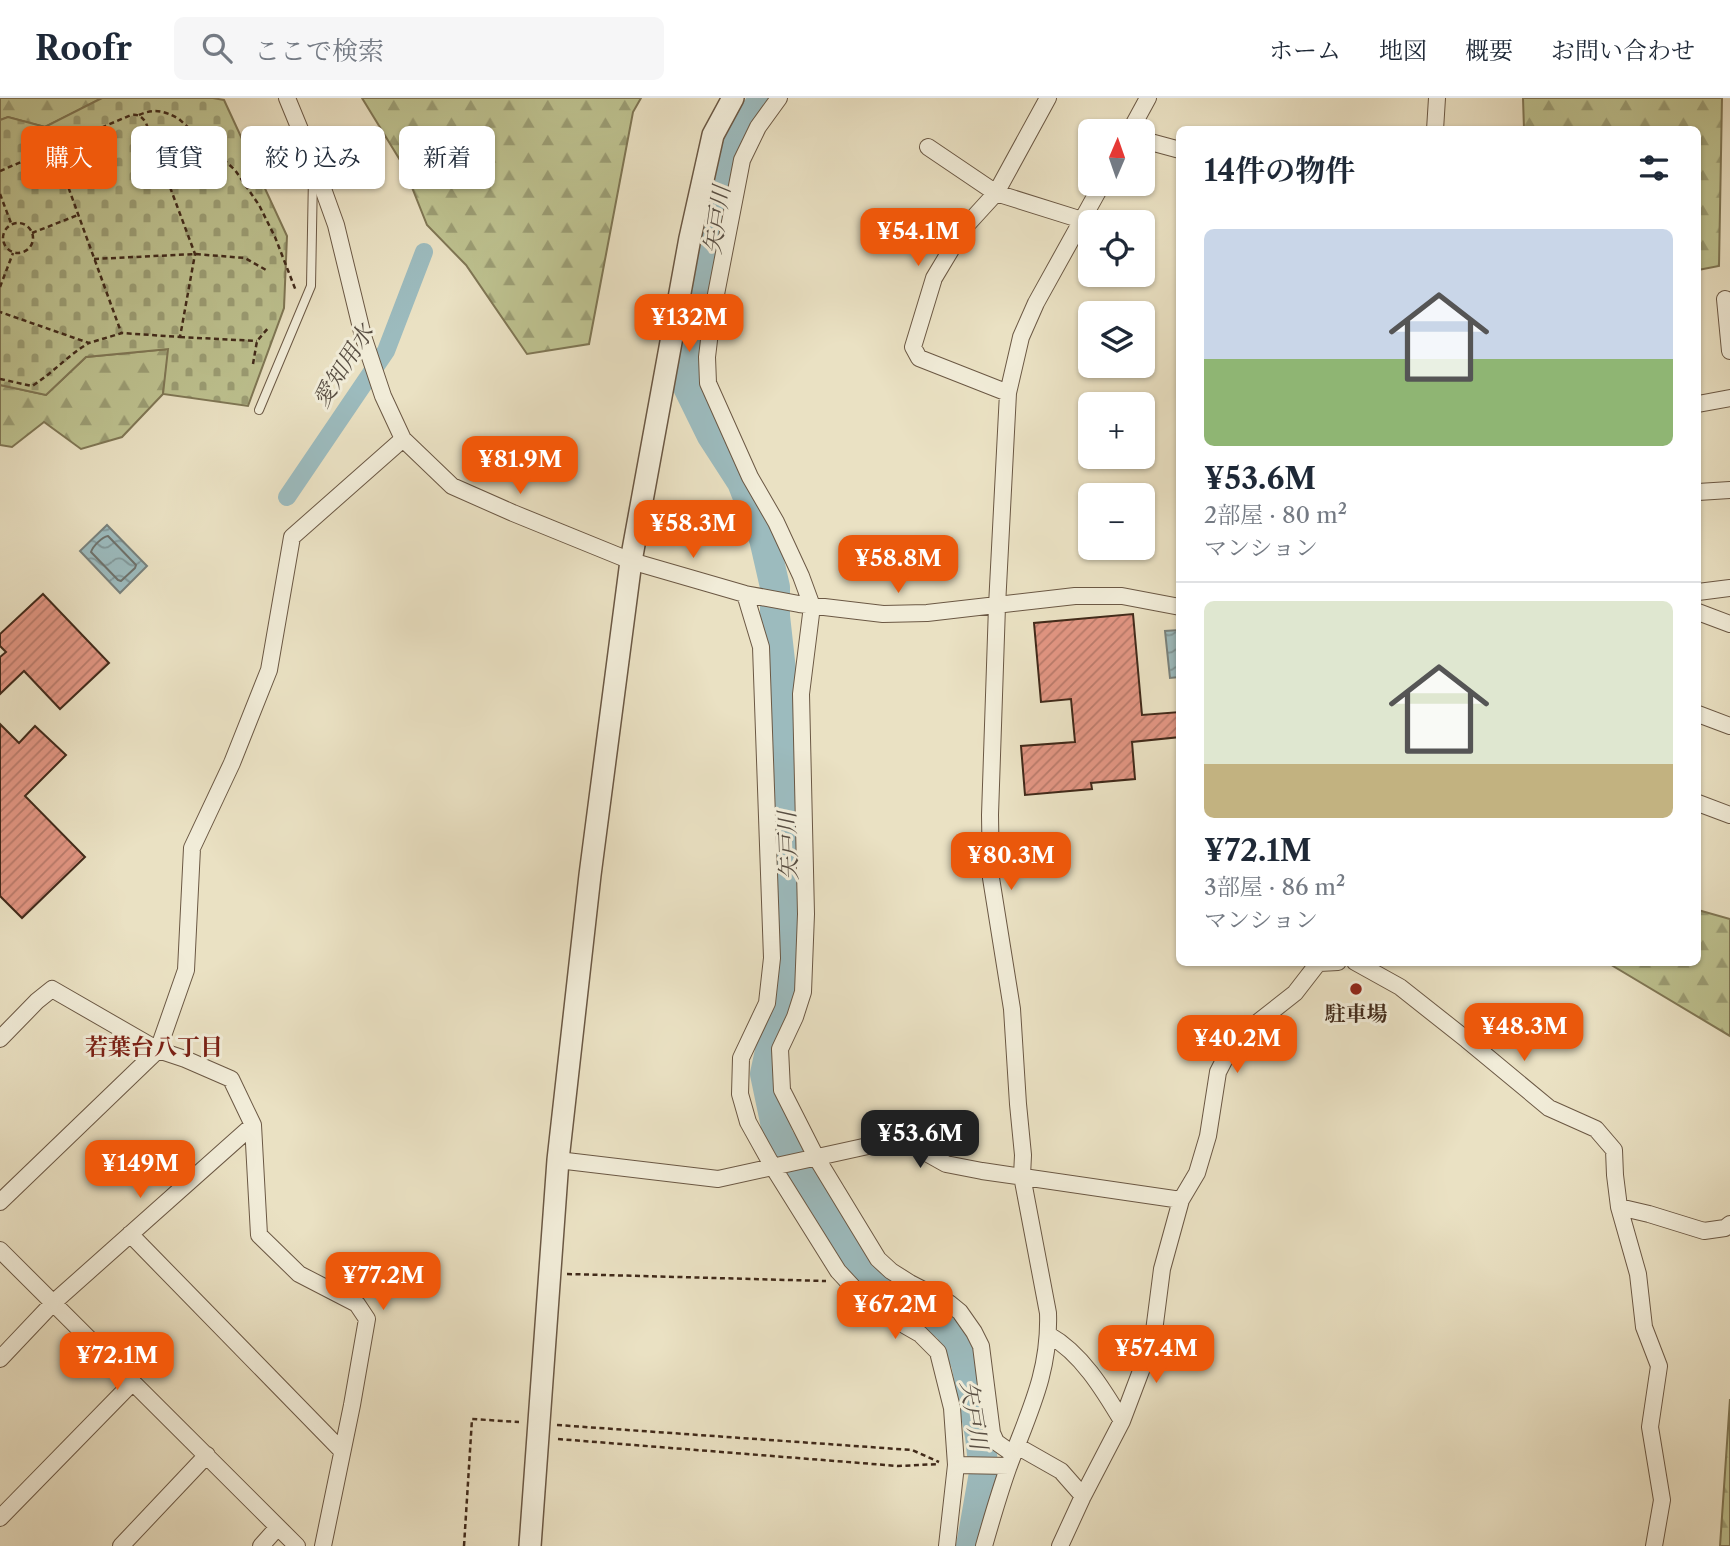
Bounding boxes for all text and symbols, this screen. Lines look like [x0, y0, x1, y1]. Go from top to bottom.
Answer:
search box [174, 17, 664, 80]
text: Roofr [35, 28, 132, 69]
icon: search [198, 29, 236, 67]
text: ここで検索 [254, 35, 384, 67]
text: ホーム [1269, 36, 1341, 65]
text: 地図 [1379, 36, 1427, 65]
text: 概要 [1465, 36, 1513, 65]
text: お問い合わせ [1551, 36, 1695, 65]
north arrow [1078, 119, 1155, 196]
map controls [1078, 119, 1155, 560]
chip: 購入 [21, 126, 117, 189]
chip: 賃貸 [131, 126, 227, 189]
chip: 絞り込み [241, 126, 385, 189]
chip: 新着 [399, 126, 495, 189]
icon: filters [1635, 149, 1673, 187]
text: 14件の物件 [1204, 152, 1355, 189]
water label: 矢戸川 [698, 181, 736, 256]
pin: ¥54.1M [861, 208, 975, 268]
button: locate [1078, 210, 1155, 287]
text: ¥54.1M [876, 217, 960, 245]
icon: home [1376, 274, 1502, 400]
pin: ¥132M [640, 294, 738, 354]
button: layers [1078, 301, 1155, 378]
text: ¥132M [650, 303, 728, 331]
water label: 愛知用水 [307, 318, 380, 412]
button: + [1078, 392, 1155, 469]
pin: ¥81.9M [463, 436, 577, 496]
text: ¥81.9M [478, 445, 562, 473]
text: ¥53.6M [1204, 460, 1316, 497]
button: − [1078, 483, 1155, 560]
pin: ¥58.3M [636, 500, 750, 560]
text: 2部屋 · 80 m² [1204, 501, 1347, 529]
text: ¥58.3M [650, 509, 736, 537]
text: マンション [1204, 534, 1318, 562]
pin: ¥58.8M [841, 536, 955, 595]
text: ¥58.8M [854, 544, 942, 572]
icon: home [1376, 646, 1502, 772]
water label: 矢戸川 [773, 808, 803, 881]
pin: ¥80.3M [954, 832, 1068, 892]
text: ¥72.1M [1204, 832, 1312, 869]
text: ¥80.3M [967, 841, 1055, 869]
text: 3部屋 · 86 m² [1204, 873, 1345, 901]
text: マンション [1204, 906, 1318, 934]
marker: 駐車場 [1348, 981, 1364, 997]
place label: 駐車場 [1325, 1001, 1388, 1026]
pin: ¥48.3M [1467, 1004, 1581, 1063]
text: ¥48.3M [1480, 1012, 1568, 1040]
pin: ¥40.2M [1180, 1016, 1294, 1075]
text: ¥40.2M [1193, 1024, 1281, 1052]
district label: 若葉台八丁目 [85, 1033, 223, 1061]
pin: ¥53.6M [863, 1110, 977, 1170]
text: ¥53.6M [877, 1119, 963, 1147]
pin: ¥149M [91, 1140, 189, 1200]
text: ¥149M [101, 1149, 179, 1177]
pin: ¥77.2M [326, 1252, 440, 1312]
text: ¥77.2M [342, 1261, 424, 1289]
pin: ¥67.2M [838, 1282, 952, 1341]
text: ¥67.2M [853, 1290, 937, 1318]
pin: ¥57.4M [1099, 1326, 1213, 1385]
pin: ¥72.1M [60, 1332, 174, 1392]
text: ¥57.4M [1114, 1334, 1198, 1362]
text: ¥72.1M [76, 1341, 158, 1369]
water label: 矢戸川 [955, 1379, 994, 1454]

